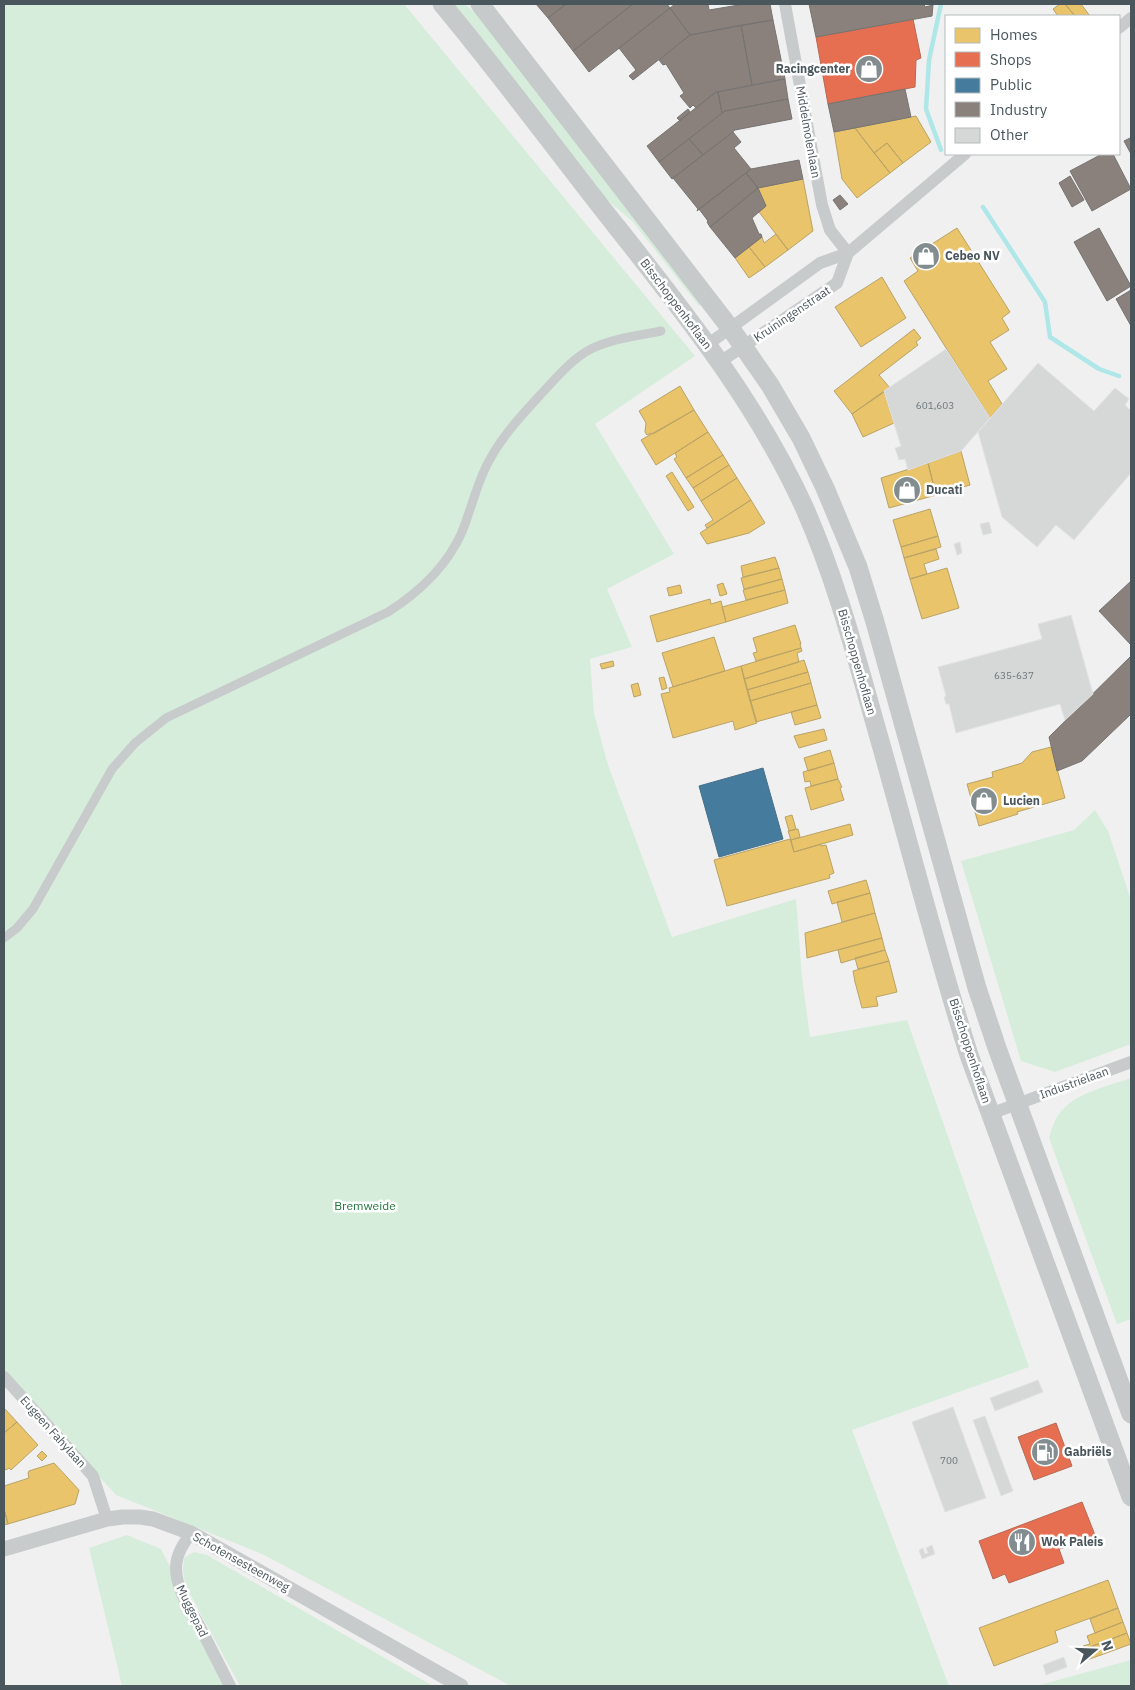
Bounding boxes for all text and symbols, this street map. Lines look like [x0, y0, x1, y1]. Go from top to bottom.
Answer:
legend [945, 15, 1120, 155]
text: Homes [990, 25, 1038, 44]
text: Shops [990, 50, 1032, 69]
shop icon: Racingcenter [854, 54, 884, 84]
place label: Racingcenter [776, 61, 850, 76]
text: Public [990, 75, 1032, 94]
street label: Middelmolenlaan [793, 85, 824, 179]
text: Industry [990, 100, 1048, 119]
text: Other [990, 125, 1029, 144]
shop icon: Cebeo NV [911, 241, 941, 271]
place label: Cebeo NV [945, 248, 1000, 263]
street label: Bisschoppenhoflaan [637, 255, 715, 352]
street label: Kruiningenstraat [750, 282, 833, 345]
house number: 601,603 [916, 399, 954, 412]
shop icon: Ducati [892, 475, 922, 505]
place label: Ducati [926, 482, 963, 497]
street label: Bisschoppenhoflaan [835, 607, 880, 717]
house number: 635-637 [994, 669, 1034, 682]
shop icon: Lucien [969, 786, 999, 816]
place label: Lucien [1003, 793, 1040, 808]
street label: Bisschoppenhoflaan [946, 996, 995, 1105]
street label: Industrielaan [1037, 1063, 1110, 1102]
park label: Bremweide [334, 1198, 396, 1213]
street label: Eugeen Fahylaan [17, 1393, 89, 1471]
fuel station icon: Gabriëls [1030, 1437, 1060, 1467]
place label: Gabriëls [1064, 1444, 1111, 1459]
house number: 700 [940, 1454, 958, 1467]
restaurant icon: Wok Paleis [1007, 1527, 1037, 1557]
street label: Schotensesteenweg [190, 1529, 293, 1595]
place label: Wok Paleis [1041, 1534, 1103, 1549]
street label: Muggepad [173, 1582, 211, 1639]
north arrow [1070, 1625, 1120, 1675]
text: N [1097, 1638, 1117, 1653]

